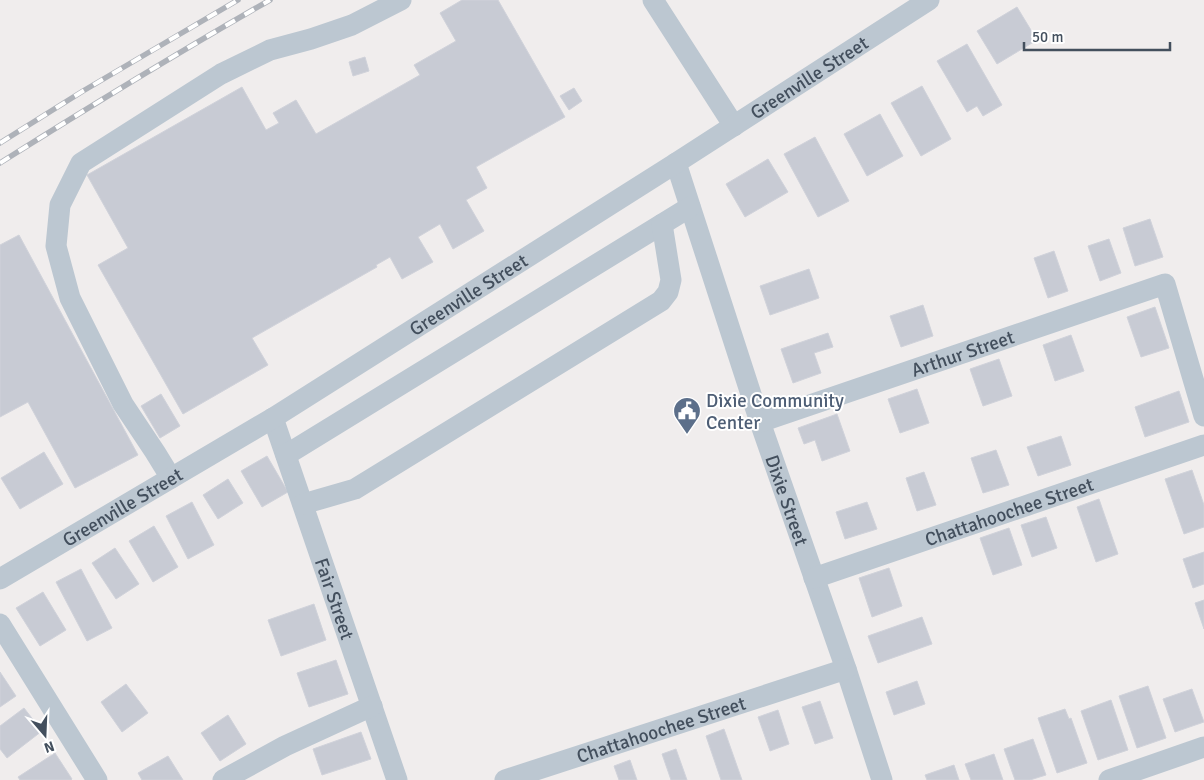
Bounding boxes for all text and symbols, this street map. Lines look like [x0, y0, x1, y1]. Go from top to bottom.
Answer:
scale bar [1024, 20, 1170, 52]
text: 50 m [1032, 28, 1063, 46]
street label: Greenville Street [746, 31, 873, 125]
street label: Greenville Street [405, 249, 533, 342]
street label: Arthur Street [908, 325, 1018, 383]
place label: Dixie Community Center [706, 389, 844, 435]
public building icon: Dixie Community Center [672, 396, 702, 435]
street label: Dixie Street [759, 452, 813, 549]
street label: Greenville Street [58, 463, 188, 552]
street label: Chattahoochee Street [922, 473, 1097, 552]
street label: Fair Street [309, 555, 359, 643]
street label: Chattahoochee Street [574, 691, 749, 769]
north arrow [20, 710, 70, 760]
text: N [42, 737, 56, 756]

